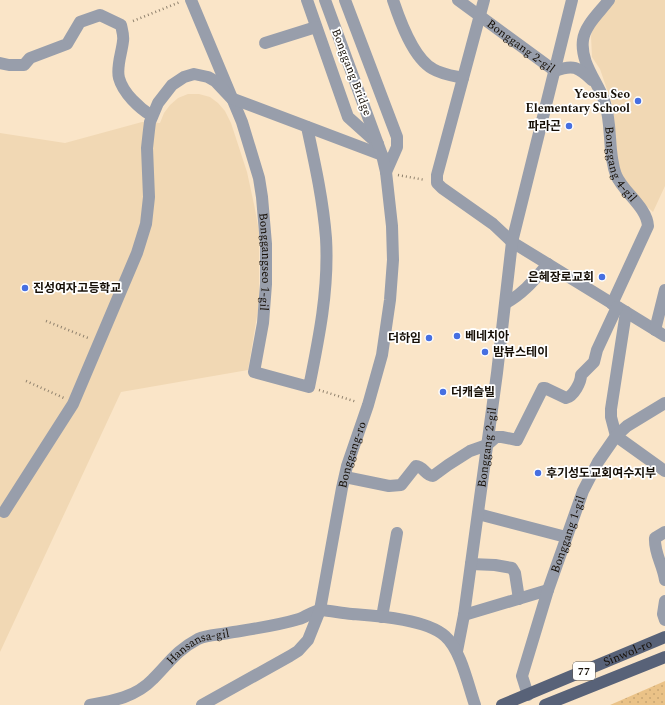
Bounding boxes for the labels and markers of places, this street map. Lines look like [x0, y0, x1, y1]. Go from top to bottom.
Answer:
place label: Yeosu Seo Elementary School [526, 85, 630, 118]
marker: Yeosu Seo Elementary School [633, 96, 643, 106]
place label: 파라곤 [528, 117, 561, 136]
marker: 파라곤 [564, 121, 574, 131]
place label: 은혜장로교회 [528, 268, 594, 287]
marker: 은혜장로교회 [597, 272, 607, 282]
place label: 진성여자고등학교 [33, 279, 121, 298]
marker: 진성여자고등학교 [20, 283, 30, 293]
place label: 베네치아 [465, 327, 509, 346]
place label: 더하임 [388, 329, 421, 348]
marker: 베네치아 [452, 331, 462, 341]
marker: 더하임 [424, 333, 434, 343]
place label: 밤뷰스테이 [493, 343, 548, 362]
marker: 밤뷰스테이 [480, 347, 490, 357]
place label: 더캐슬빌 [451, 383, 495, 402]
marker: 더캐슬빌 [438, 387, 448, 397]
place label: 후기성도교회여수지부 [546, 464, 656, 483]
marker: 후기성도교회여수지부 [533, 468, 543, 478]

